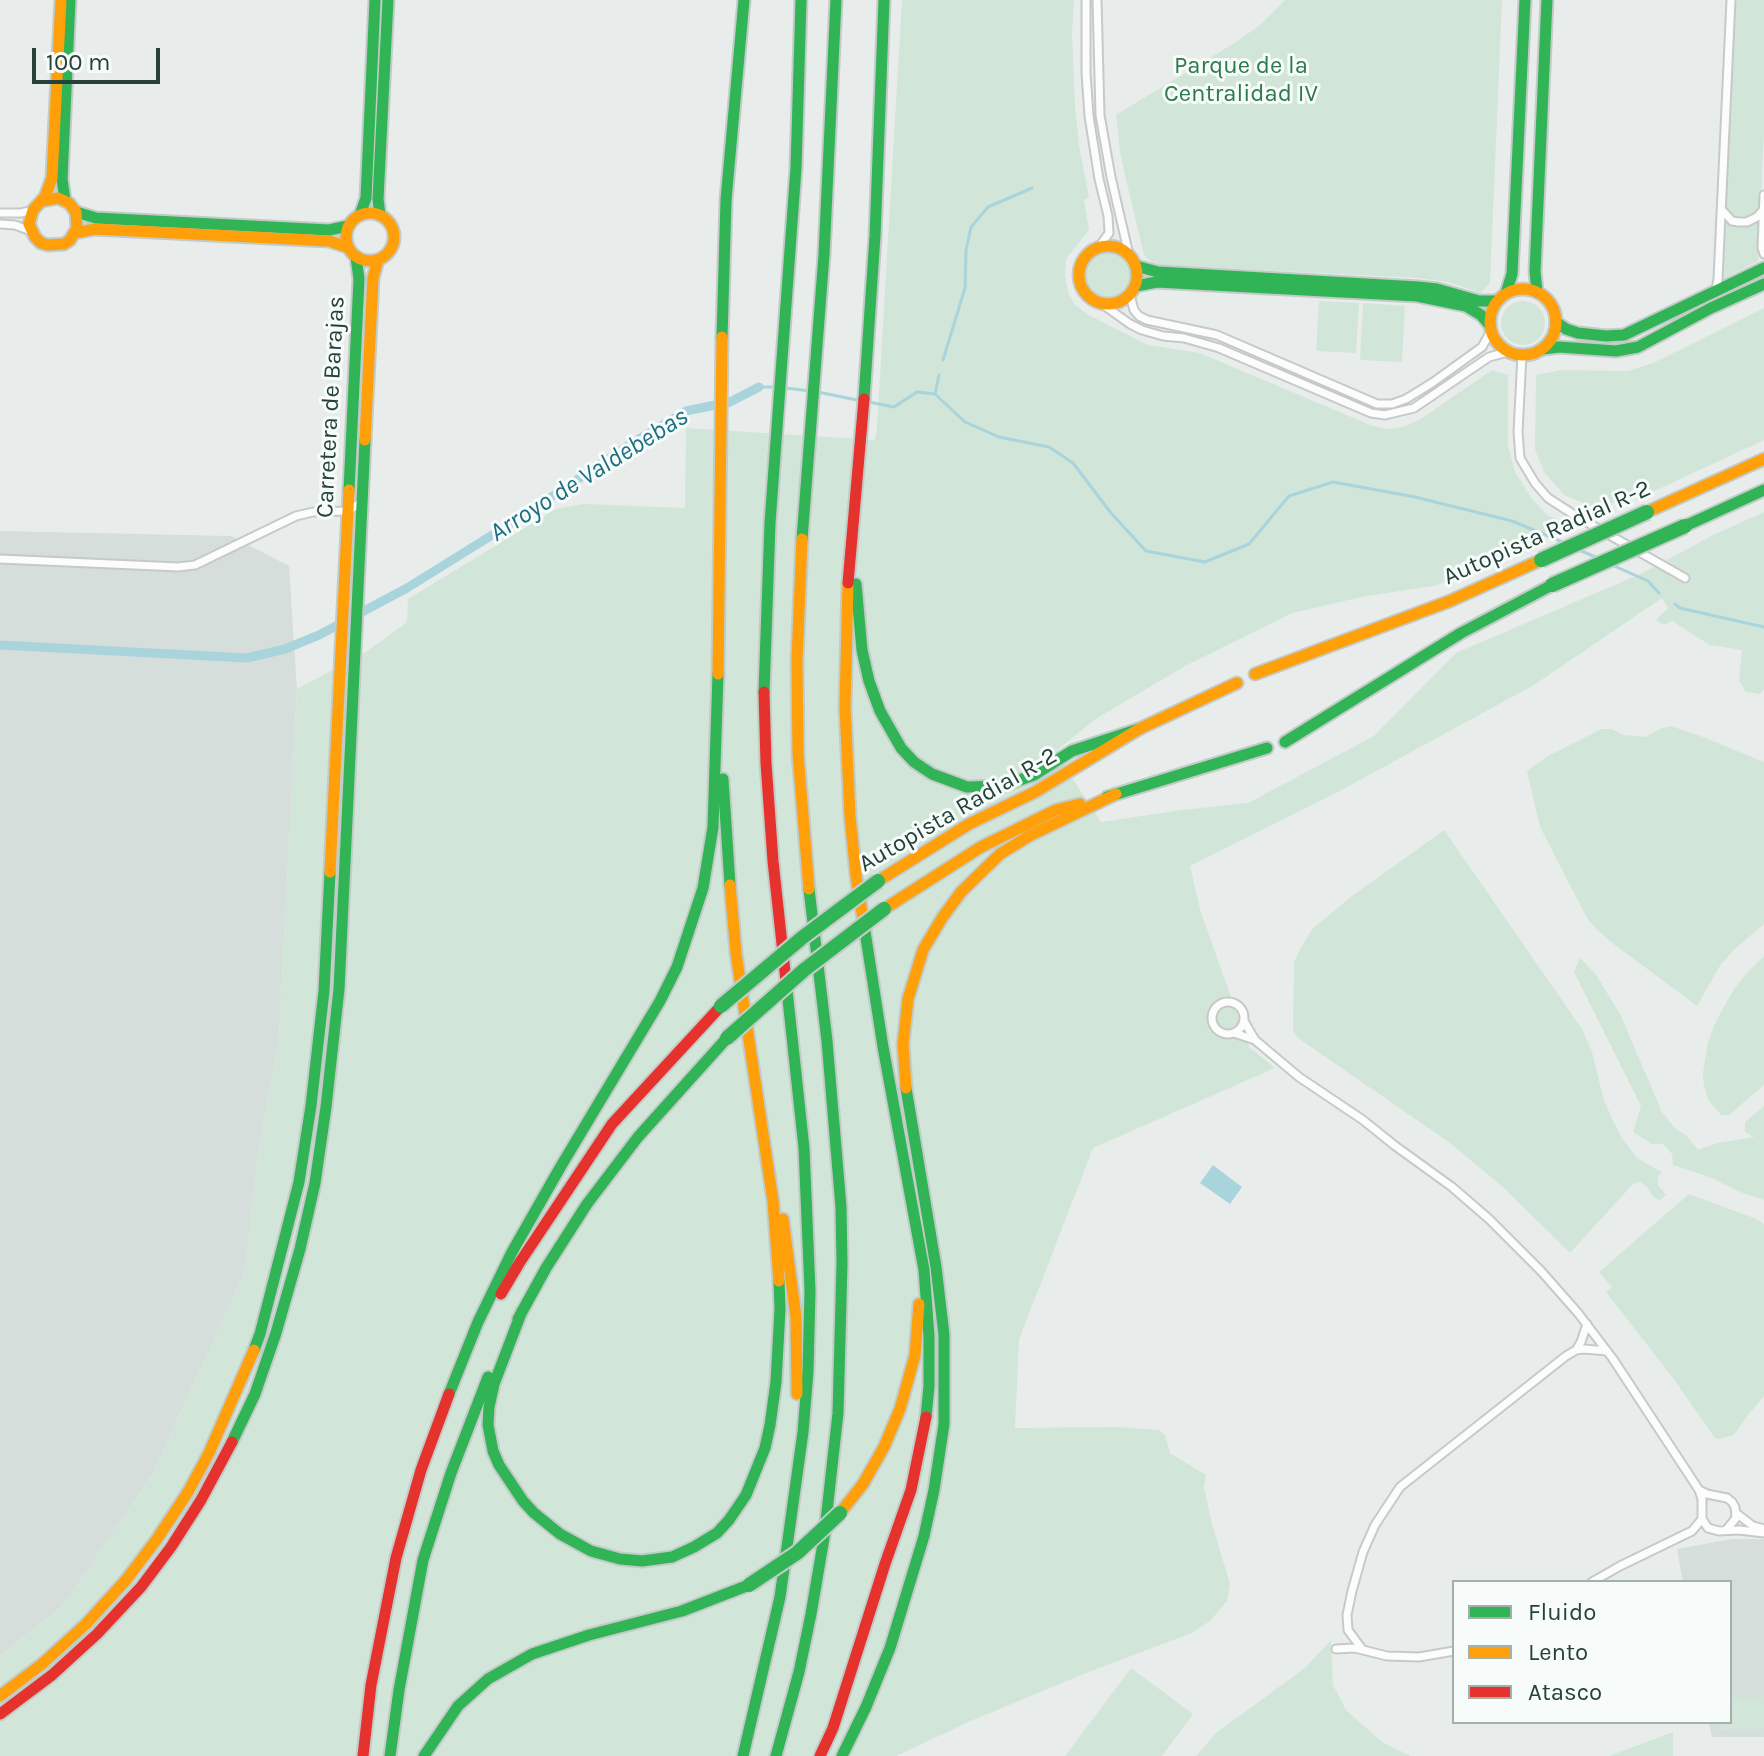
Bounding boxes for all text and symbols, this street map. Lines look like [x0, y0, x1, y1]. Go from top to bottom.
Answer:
scale bar [36, 32, 164, 82]
text: 100 m [46, 48, 111, 76]
park label: Parque de la Centralidad IV [1164, 52, 1318, 108]
street label: Carretera de Barajas [311, 295, 351, 519]
water label: Arroyo de Valdebebas [484, 401, 694, 549]
street label: Autopista Radial R-2 [1439, 474, 1655, 592]
street label: Autopista Radial R-2 [854, 742, 1062, 878]
legend [1452, 1580, 1732, 1724]
text: Fluido [1528, 1598, 1596, 1626]
text: Lento [1528, 1638, 1588, 1666]
text: Atasco [1528, 1678, 1602, 1706]

